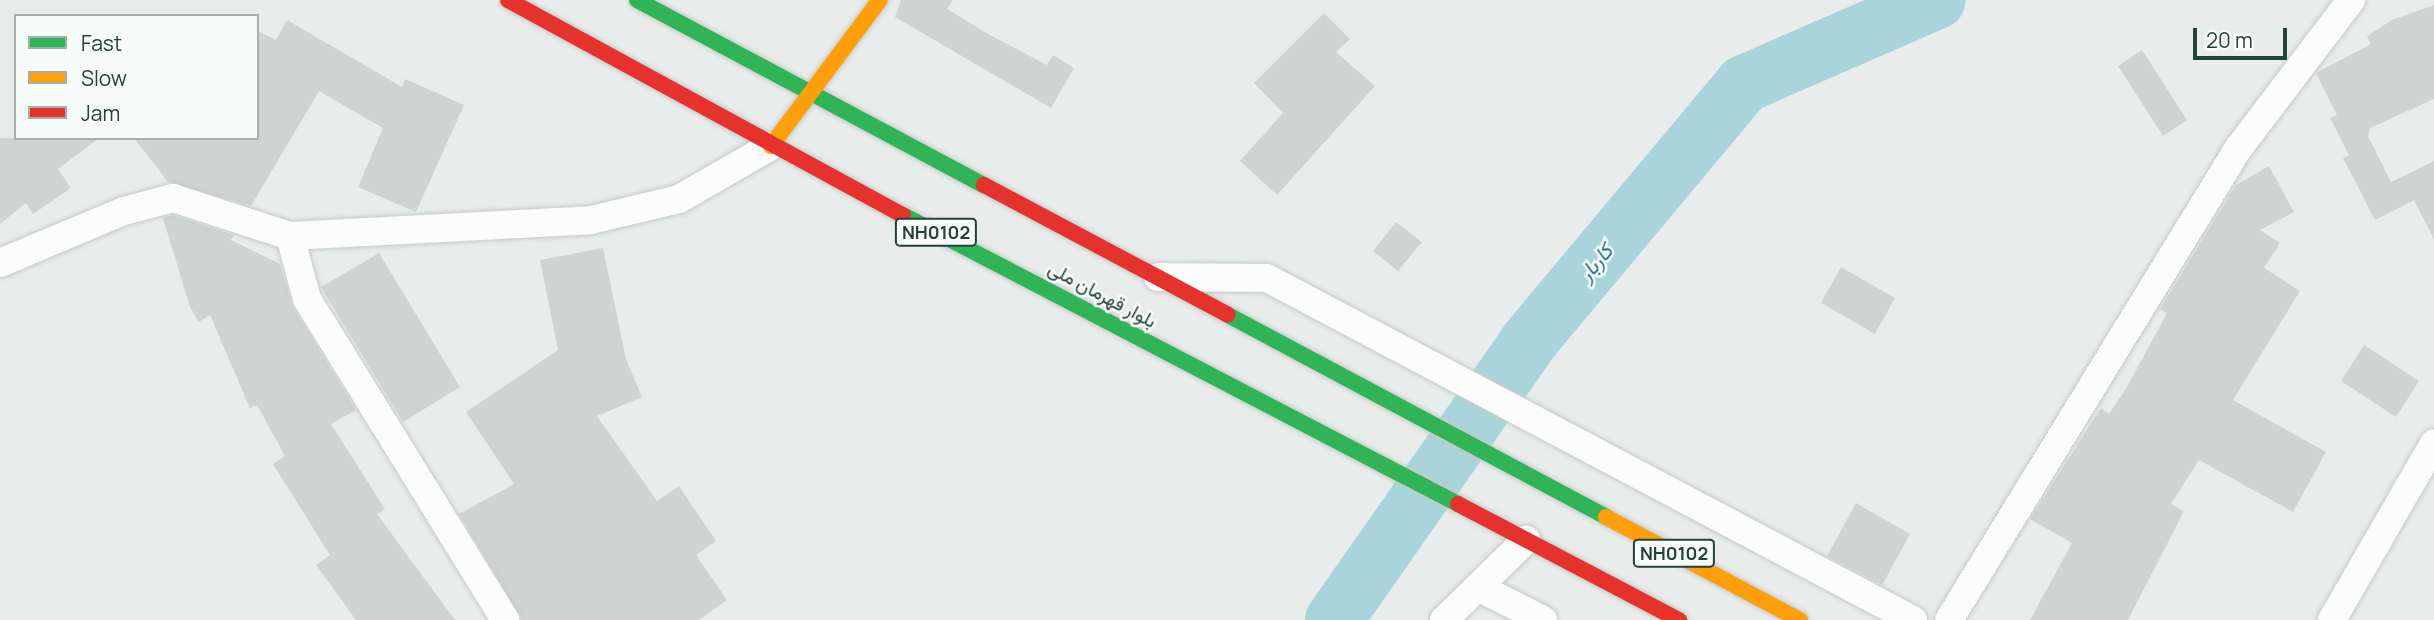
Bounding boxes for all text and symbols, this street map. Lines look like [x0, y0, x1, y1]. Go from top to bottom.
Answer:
legend [14, 14, 259, 140]
scale bar [2196, 14, 2290, 58]
text: 20 m [2206, 26, 2253, 54]
text: Fast [81, 29, 122, 57]
text: Slow [81, 64, 127, 92]
text: Jam [81, 99, 120, 127]
road number: NH0102 [894, 218, 978, 246]
water label: کاربار [1572, 238, 1618, 286]
street label: بلوار قهرمان ملی [1044, 257, 1160, 333]
road number: NH0102 [1632, 538, 1716, 568]

